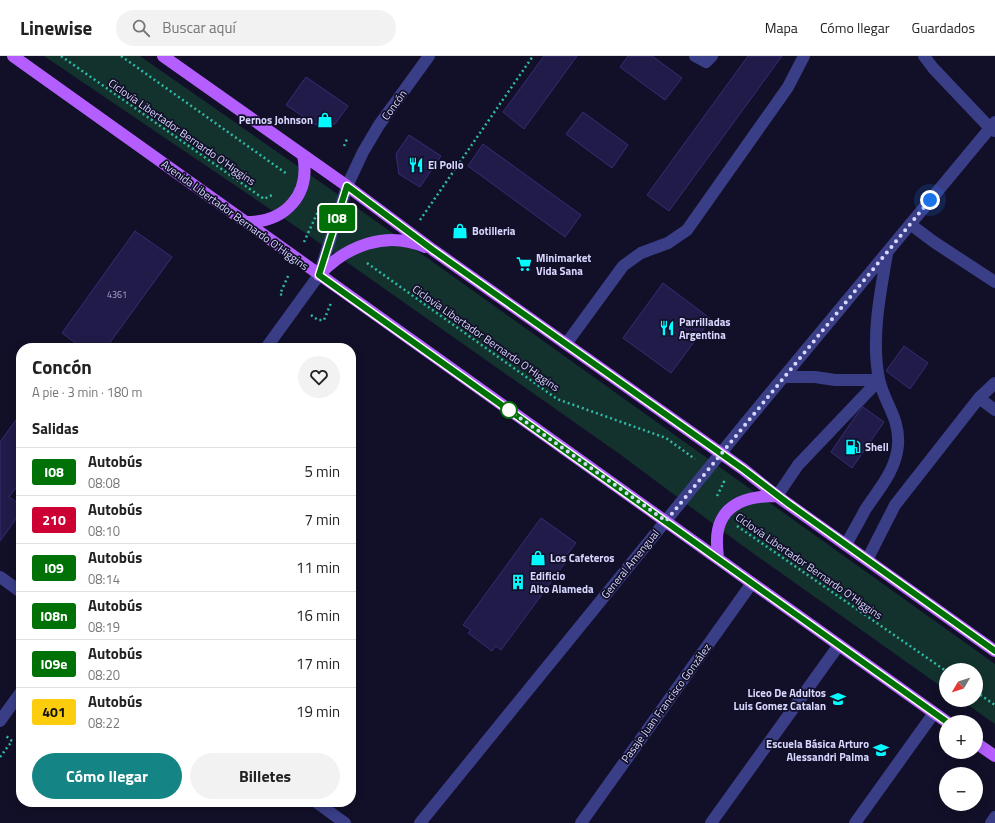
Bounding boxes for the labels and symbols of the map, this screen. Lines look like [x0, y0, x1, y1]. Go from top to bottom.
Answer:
street label: Ciclovía Libertador Bernardo O'Higgins [105, 75, 259, 189]
street label: Concón [378, 86, 411, 123]
shop icon: Pernos Johnson [316, 111, 334, 129]
place label: Pernos Johnson [239, 112, 313, 128]
street label: Avenida Libertador Bernardo O'Higgins [158, 156, 312, 274]
restaurant icon: El Pollo [407, 156, 425, 174]
place label: El Pollo [428, 157, 464, 173]
your location [920, 190, 940, 210]
line badge: I08 [314, 205, 360, 231]
shop icon: Botilleria [451, 222, 469, 240]
place label: Botilleria [472, 223, 516, 239]
place label: Minimarket Vida Sana [536, 250, 591, 279]
supermarket icon: Minimarket Vida Sana [515, 255, 533, 273]
street label: Ciclovía Libertador Bernardo O'Higgins [409, 281, 563, 395]
house number: 4361 [107, 288, 127, 301]
place label: Parrilladas Argentina [679, 314, 730, 343]
restaurant icon: Parrilladas Argentina [658, 319, 676, 337]
unlabelled marker [500, 401, 518, 419]
fuel station icon: Shell [844, 438, 862, 456]
place label: Shell [865, 439, 889, 455]
street label: Ciclovía Libertador Bernardo O'Higgins [732, 509, 886, 623]
street label: General Amengual [597, 526, 663, 602]
shop icon: Los Cafeteros [529, 549, 547, 567]
place label: Los Cafeteros [550, 550, 615, 566]
place label: Edificio Alto Alameda [530, 568, 594, 597]
building icon: Edificio Alto Alameda [509, 573, 527, 591]
street label: Pasaje Juan Francisco González [617, 640, 715, 766]
north arrow [939, 663, 983, 707]
place label: Liceo De Adultos Luis Gomez Catalan [734, 685, 826, 714]
school or university icon: Liceo De Adultos Luis Gomez Catalan [829, 690, 847, 708]
place label: Escuela Básica Arturo Alessandri Palma [766, 736, 869, 765]
school or university icon: Escuela Básica Arturo Alessandri Palma [872, 741, 890, 759]

